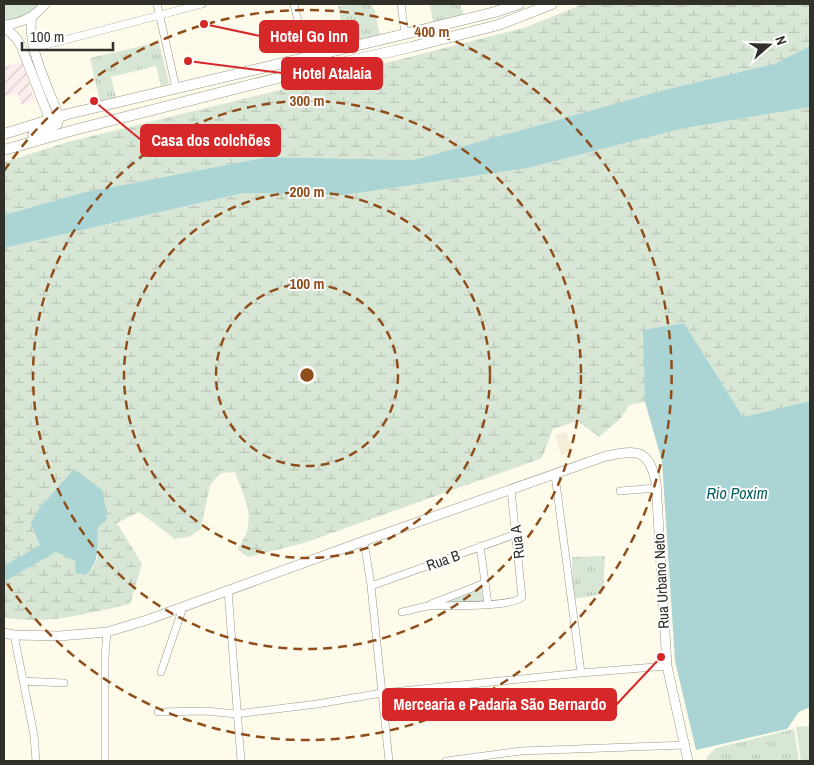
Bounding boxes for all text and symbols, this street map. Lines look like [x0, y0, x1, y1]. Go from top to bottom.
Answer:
scale bar [22, 20, 114, 52]
north arrow [744, 20, 794, 70]
callout: Hotel Go Inn [260, 21, 358, 52]
text: 400 m [415, 21, 449, 42]
text: Hotel Go Inn [270, 25, 348, 47]
text: 100 m [30, 26, 64, 47]
text: N [771, 34, 791, 48]
callout: Hotel Atalaia [282, 58, 382, 89]
text: Hotel Atalaia [293, 62, 372, 84]
text: 300 m [290, 90, 324, 111]
callout: Casa dos colchões [141, 125, 280, 156]
text: Casa dos colchões [152, 129, 270, 151]
text: 200 m [290, 181, 324, 202]
text: 100 m [290, 273, 324, 294]
centre of rings [298, 366, 316, 384]
water label: Rio Poxim [706, 482, 768, 504]
street label: Rua A [504, 523, 529, 560]
street label: Rua Urbano Neto [648, 533, 674, 629]
street label: Rua B [423, 544, 463, 576]
callout: Mercearia e Padaria São Bernardo [383, 689, 616, 720]
text: Mercearia e Padaria São Bernardo [394, 693, 606, 715]

